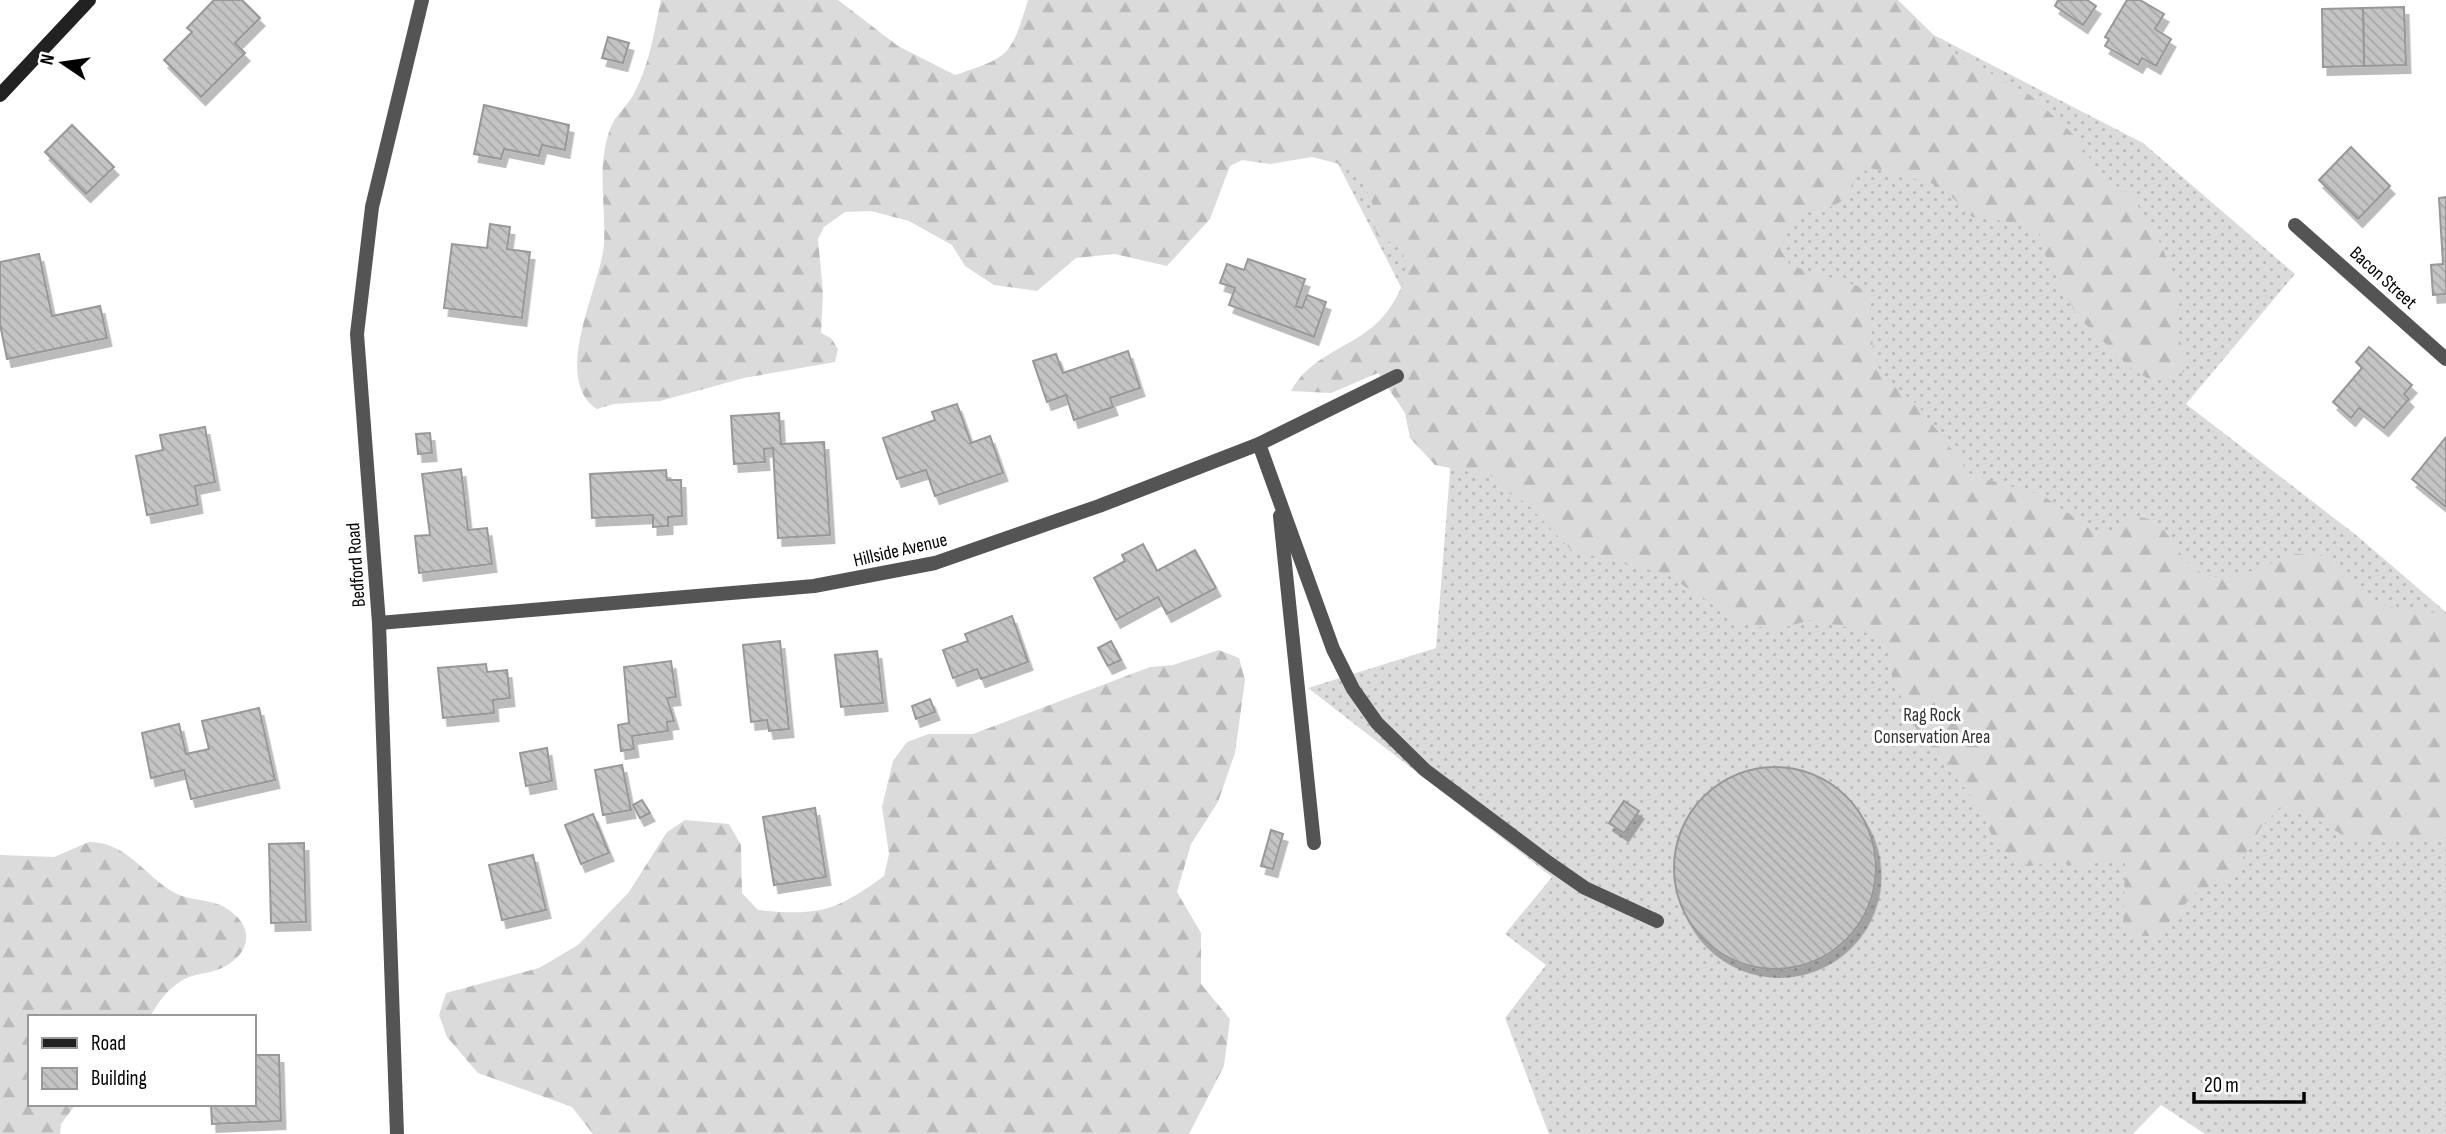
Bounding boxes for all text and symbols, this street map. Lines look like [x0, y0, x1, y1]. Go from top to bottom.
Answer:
north arrow [28, 28, 98, 98]
text: N [36, 52, 60, 67]
street label: Bacon Street [2345, 242, 2421, 314]
street label: Bedford Road [342, 522, 371, 608]
street label: Hillside Avenue [851, 528, 950, 572]
park label: Rag Rock Conservation Area [1874, 704, 1990, 749]
legend [28, 1015, 256, 1106]
text: Road [91, 1031, 126, 1056]
scale bar [2194, 1060, 2304, 1104]
text: Building [91, 1066, 147, 1091]
text: 20 m [2204, 1073, 2239, 1098]

